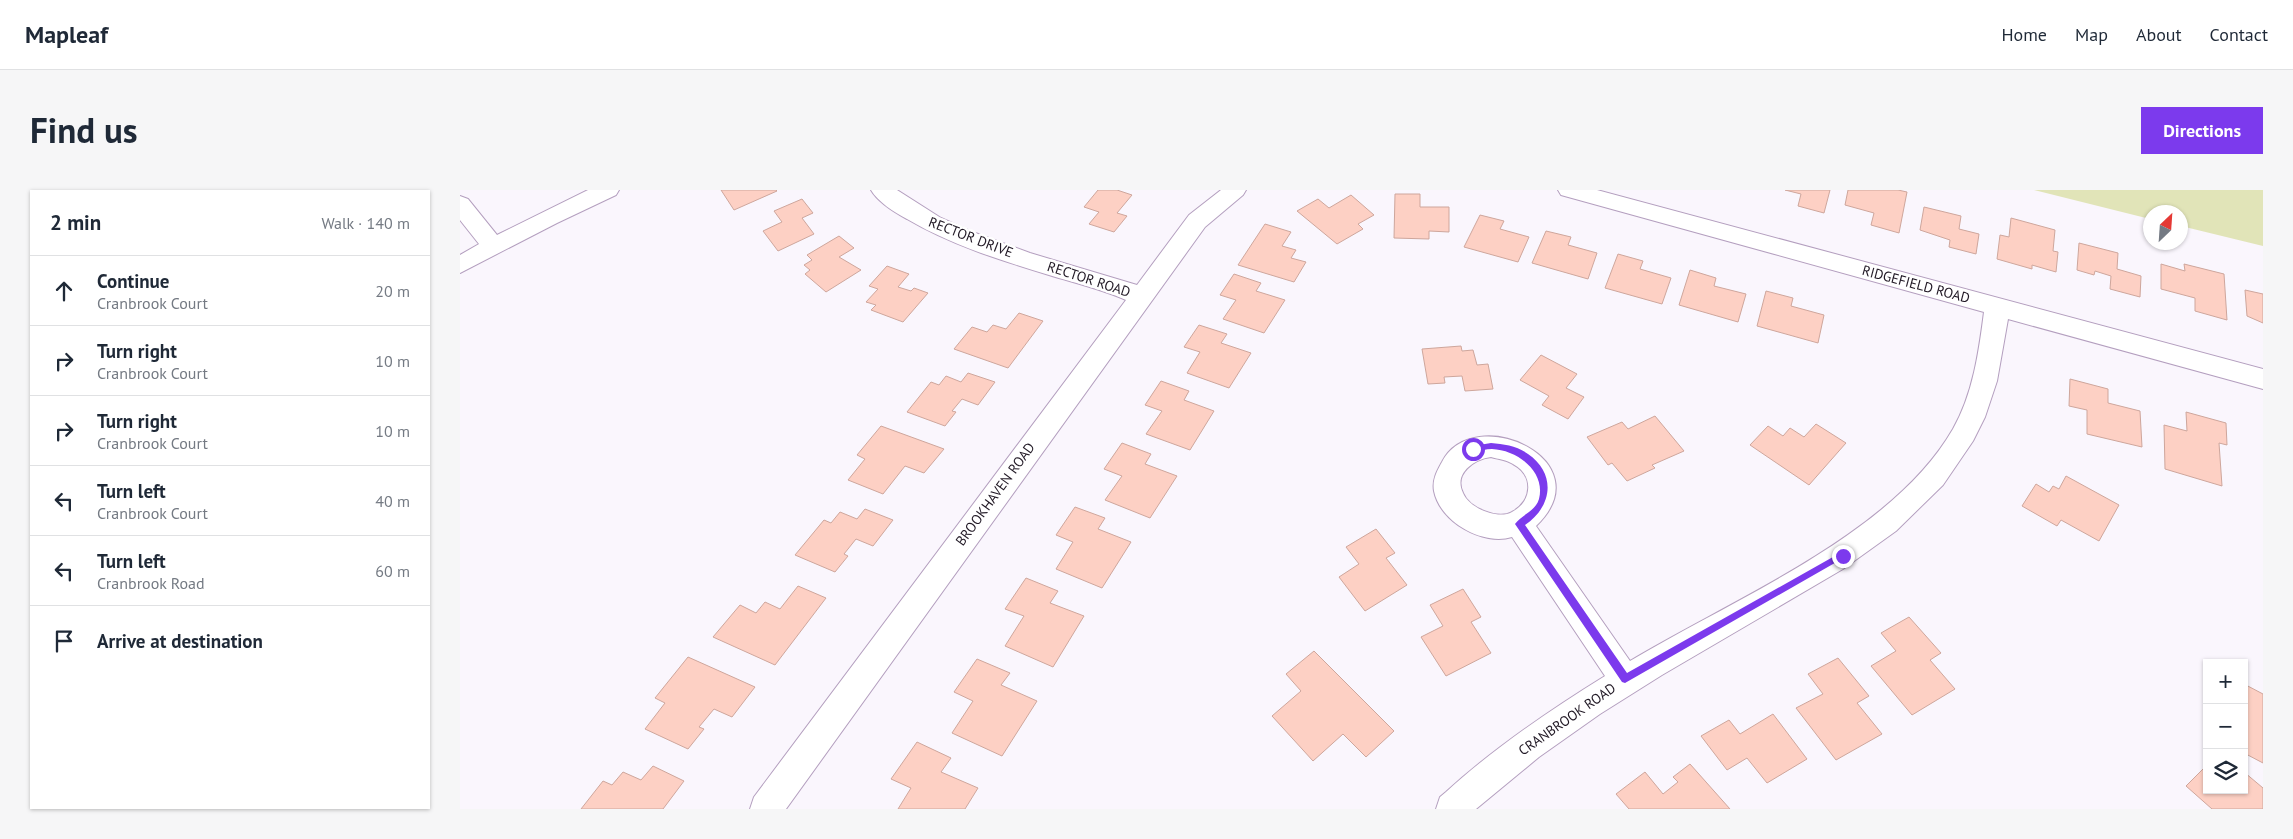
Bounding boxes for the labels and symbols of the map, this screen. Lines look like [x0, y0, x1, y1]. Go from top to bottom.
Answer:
north arrow [2143, 205, 2188, 250]
street label: RECTOR DRIVE [926, 213, 1016, 261]
street label: RECTOR ROAD [1045, 257, 1133, 301]
street label: RIDGEFIELD ROAD [1860, 261, 1972, 307]
route start [1462, 438, 1485, 461]
street label: BROOKHAVEN ROAD [951, 439, 1039, 549]
route end [1832, 545, 1855, 568]
street label: CRANBROOK ROAD [1515, 679, 1619, 759]

